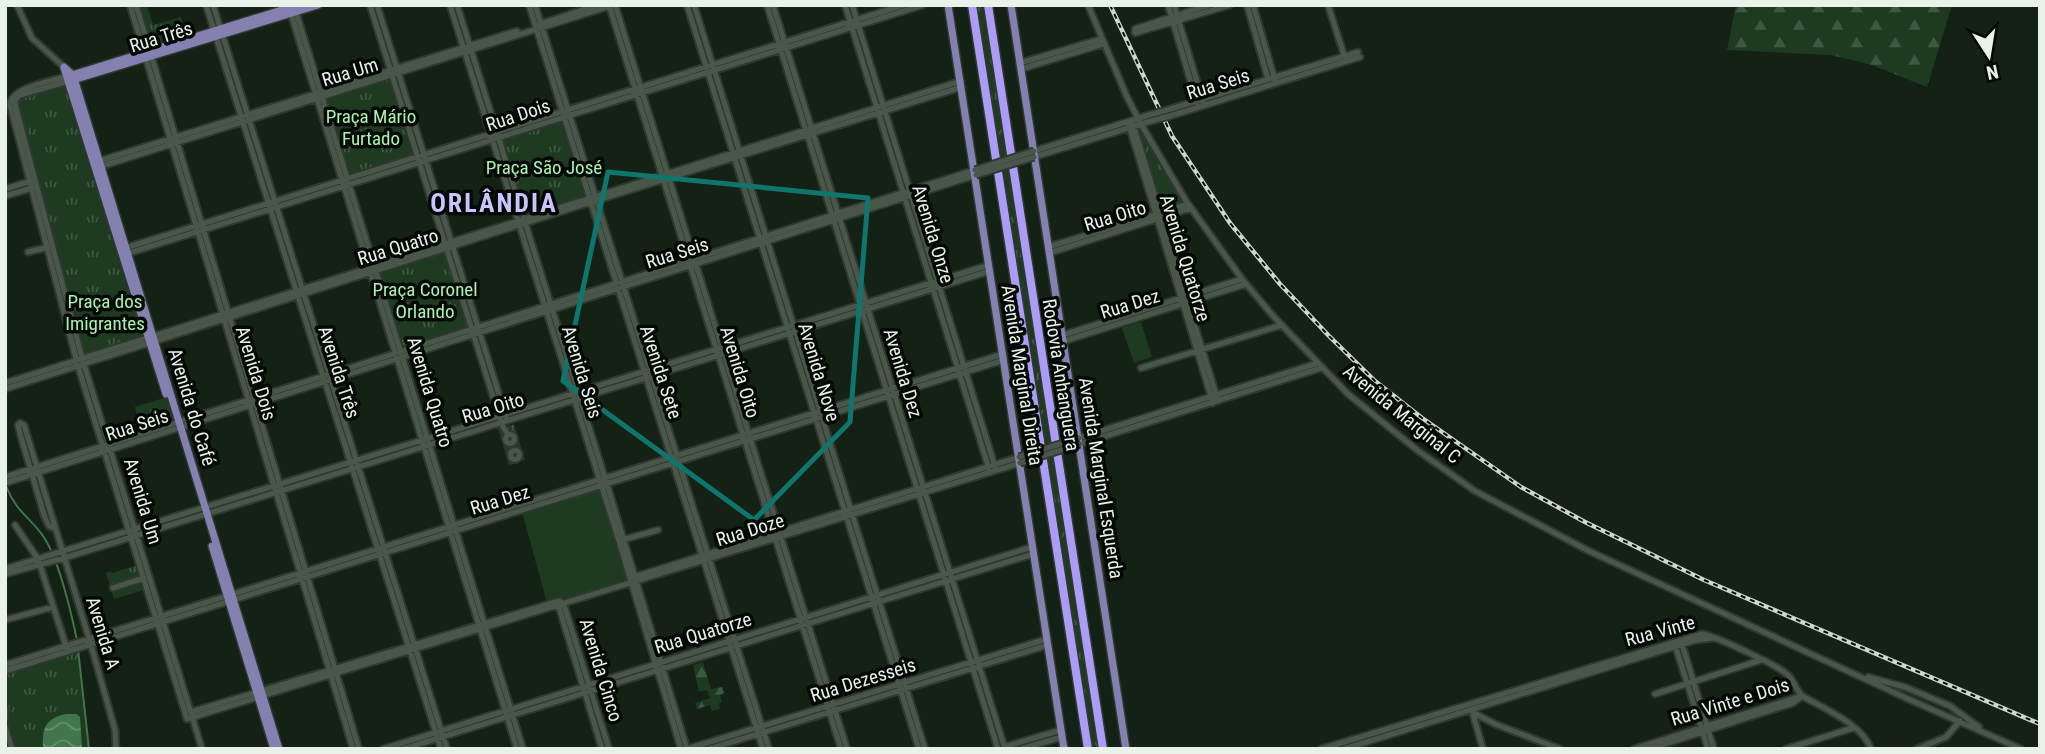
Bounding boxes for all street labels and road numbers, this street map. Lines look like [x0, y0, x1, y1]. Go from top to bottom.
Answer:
street label: Rua Três [127, 17, 195, 57]
street label: Rua Um [319, 53, 381, 91]
street label: Rua Seis [1184, 64, 1252, 104]
street label: Rua Dois [483, 94, 553, 136]
street label: Avenida Onze [907, 182, 959, 286]
street label: Avenida Quatorze [1155, 192, 1215, 324]
street label: Rua Oito [1081, 196, 1149, 236]
street label: Rua Quatro [355, 224, 441, 270]
street label: Rua Seis [643, 233, 711, 273]
street label: Avenida Marginal Direita [996, 283, 1048, 467]
street label: Rua Dez [1098, 284, 1162, 324]
street label: Rodovia Anhanguera [1038, 297, 1084, 453]
street label: Avenida Nove [793, 320, 845, 424]
street label: Avenida Sete [635, 322, 687, 422]
street label: Avenida Dois [231, 323, 281, 423]
street label: Avenida Três [313, 323, 365, 421]
street label: Avenida Seis [557, 323, 607, 421]
street label: Avenida Oito [715, 323, 765, 421]
street label: Avenida Dez [879, 326, 927, 420]
street label: Avenida Quatro [402, 334, 458, 450]
street label: Avenida do Café [163, 345, 221, 469]
street label: Avenida Marginal C [1339, 360, 1465, 468]
street label: Avenida Marginal Esquerda [1074, 376, 1128, 580]
street label: Rua Oito [459, 388, 527, 428]
street label: Rua Seis [103, 404, 171, 446]
street label: Avenida Um [119, 455, 167, 547]
street label: Rua Dez [468, 480, 532, 520]
street label: Rua Doze [713, 509, 787, 551]
street label: Avenida A [81, 594, 125, 672]
street label: Rua Quatorze [652, 607, 754, 659]
street label: Rua Vinte [1622, 611, 1698, 651]
street label: Avenida Cinco [574, 616, 628, 724]
street label: Rua Dezesseis [808, 653, 918, 707]
street label: Rua Vinte e Dois [1668, 673, 1792, 731]

